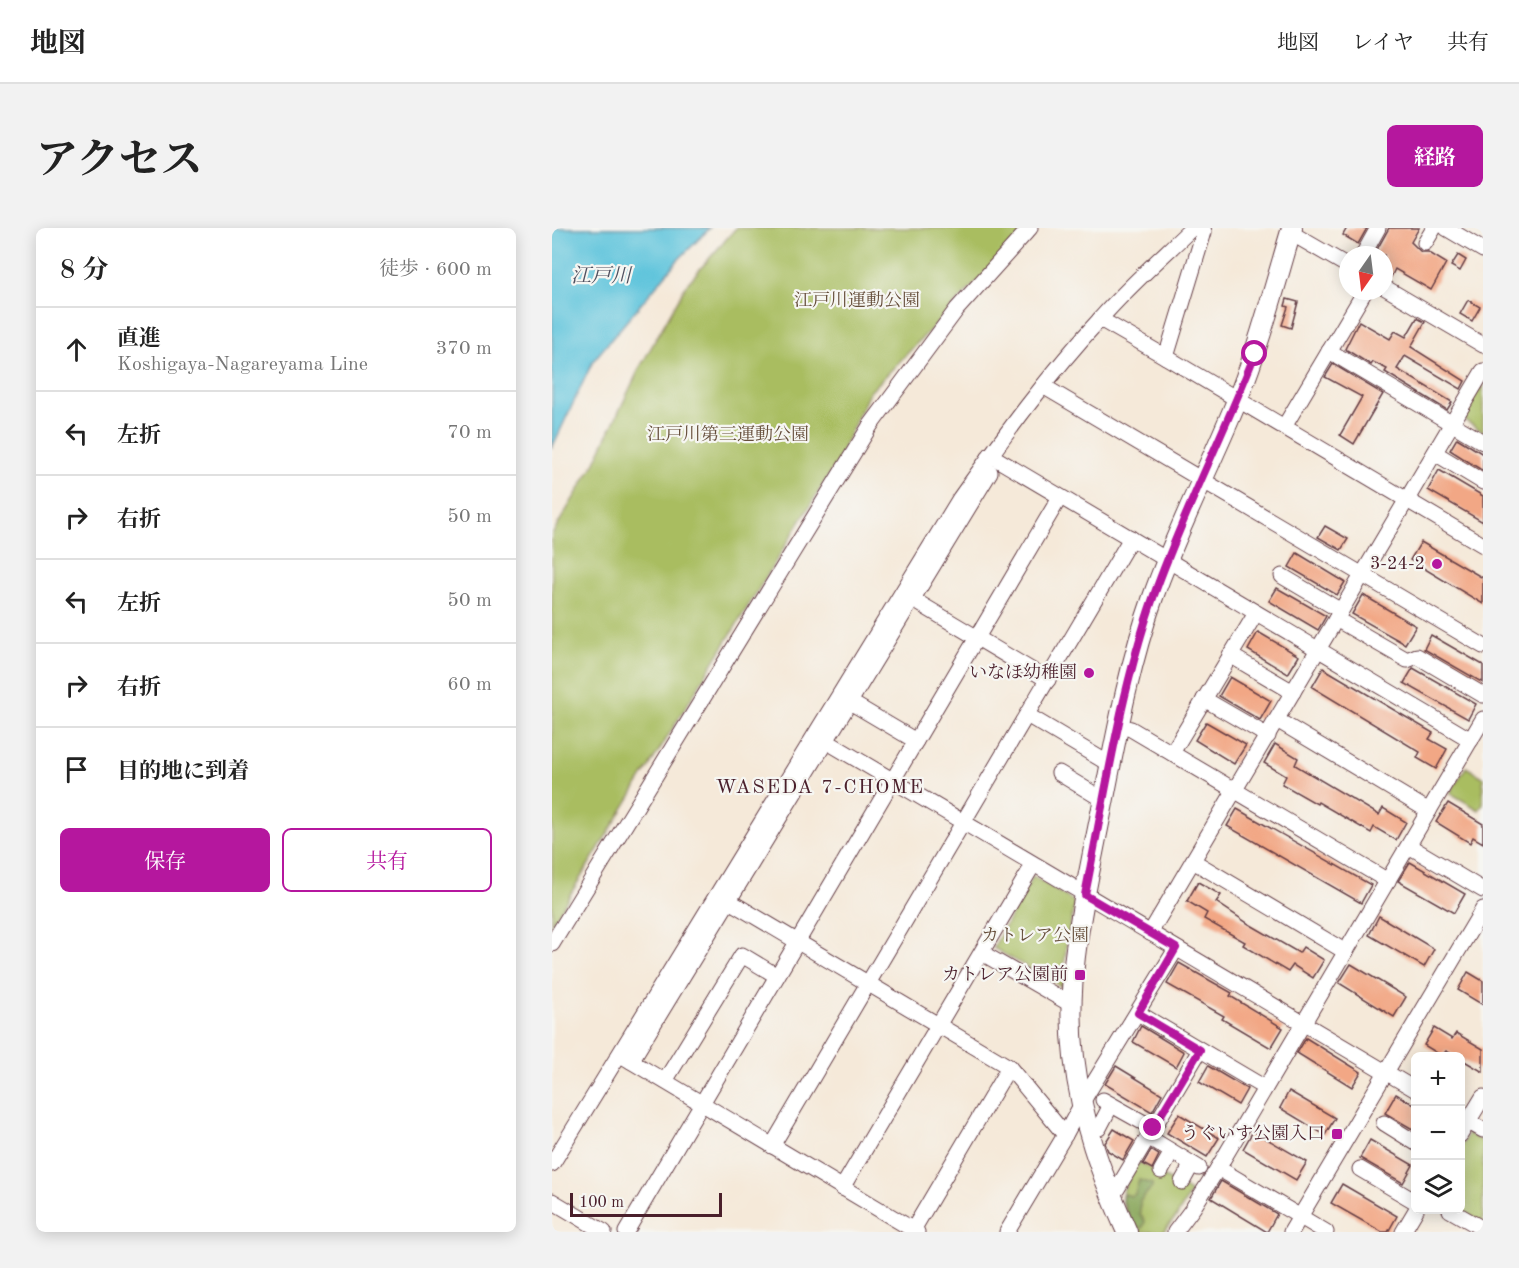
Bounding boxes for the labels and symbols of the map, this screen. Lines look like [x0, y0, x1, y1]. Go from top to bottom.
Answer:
north arrow [1339, 246, 1393, 300]
water label: 江戸川 [571, 265, 633, 287]
park label: 江戸川運動公園 [794, 290, 920, 310]
route start [1241, 340, 1267, 366]
park label: 江戸川第三運動公園 [647, 424, 809, 444]
place label: 3-24-2 [1370, 555, 1425, 573]
marker: 3-24-2 [1430, 557, 1444, 571]
place label: いなほ幼稚園 [969, 662, 1077, 682]
marker: いなほ幼稚園 [1082, 666, 1096, 680]
district label: WASEDA 7-CHOME [716, 778, 924, 798]
park label: カトレア公園 [981, 926, 1089, 945]
place label: カトレア公園前 [942, 964, 1068, 984]
marker: カトレア公園前 [1073, 968, 1087, 982]
route end [1139, 1114, 1165, 1140]
place label: うぐいす公園入口 [1181, 1124, 1325, 1143]
marker: うぐいす公園入口 [1330, 1127, 1344, 1141]
scale bar [570, 1190, 722, 1218]

